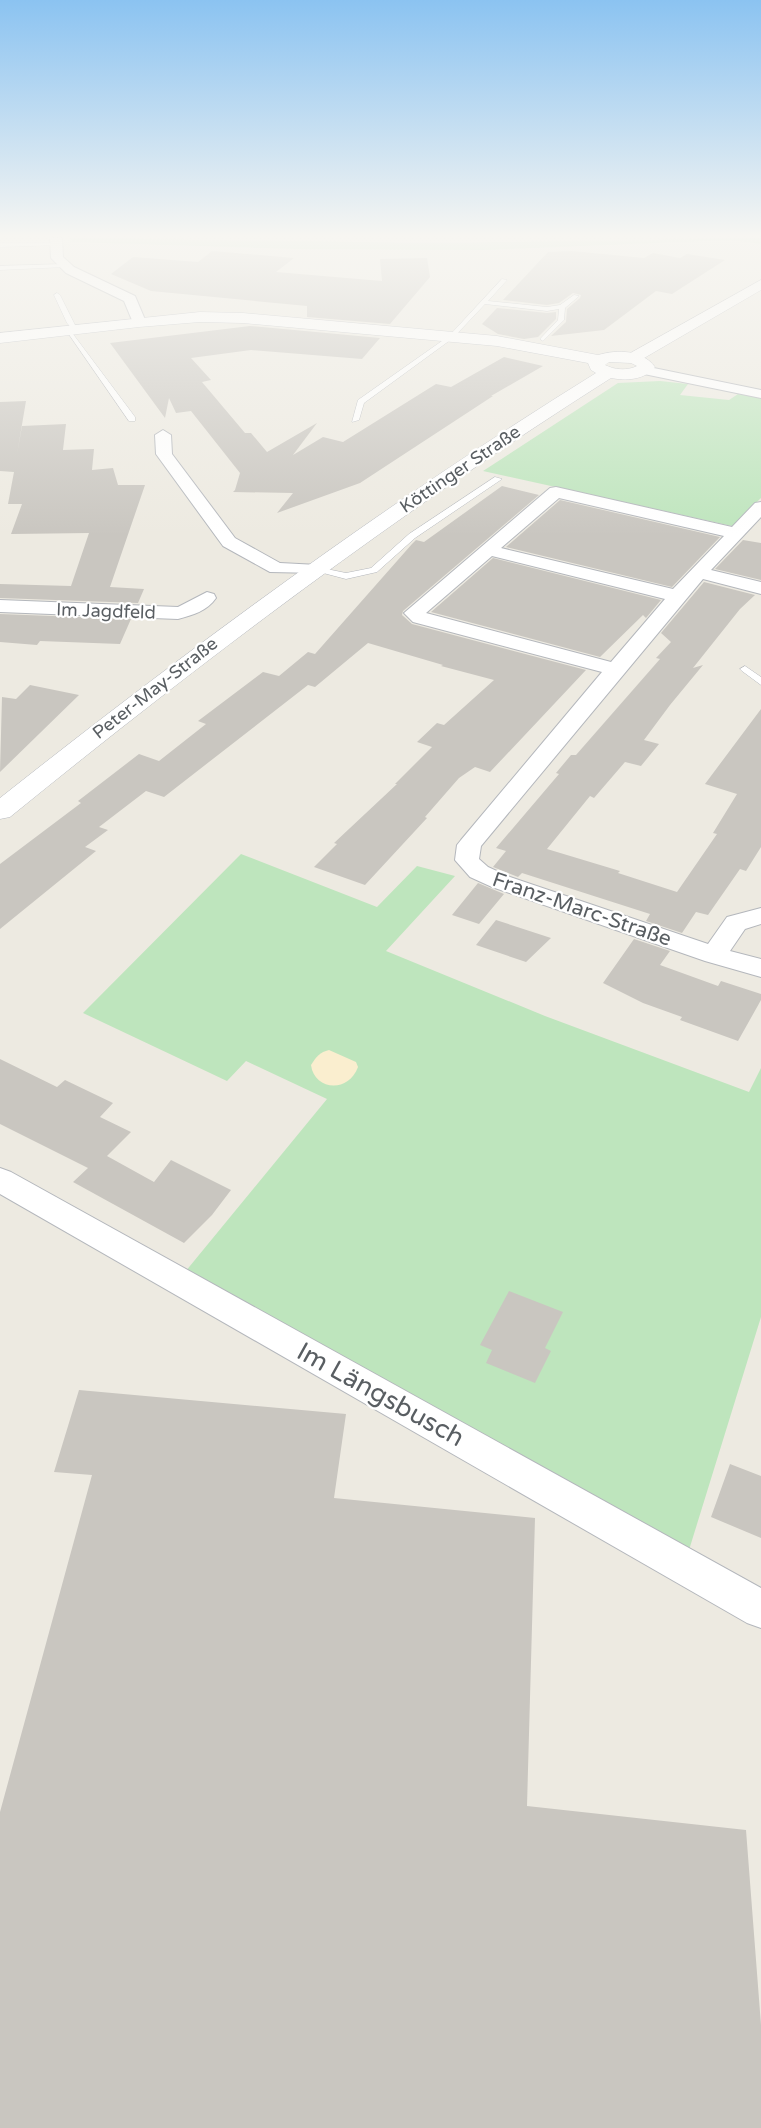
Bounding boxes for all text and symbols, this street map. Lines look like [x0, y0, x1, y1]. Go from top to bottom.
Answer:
street label: Köttinger Straße [395, 420, 525, 518]
street label: Im Jagdfeld [56, 598, 156, 624]
street label: Peter-May-Straße [88, 632, 222, 744]
street label: Franz-Marc-Straße [489, 867, 675, 952]
street label: Im Längsbusch [292, 1336, 470, 1453]

